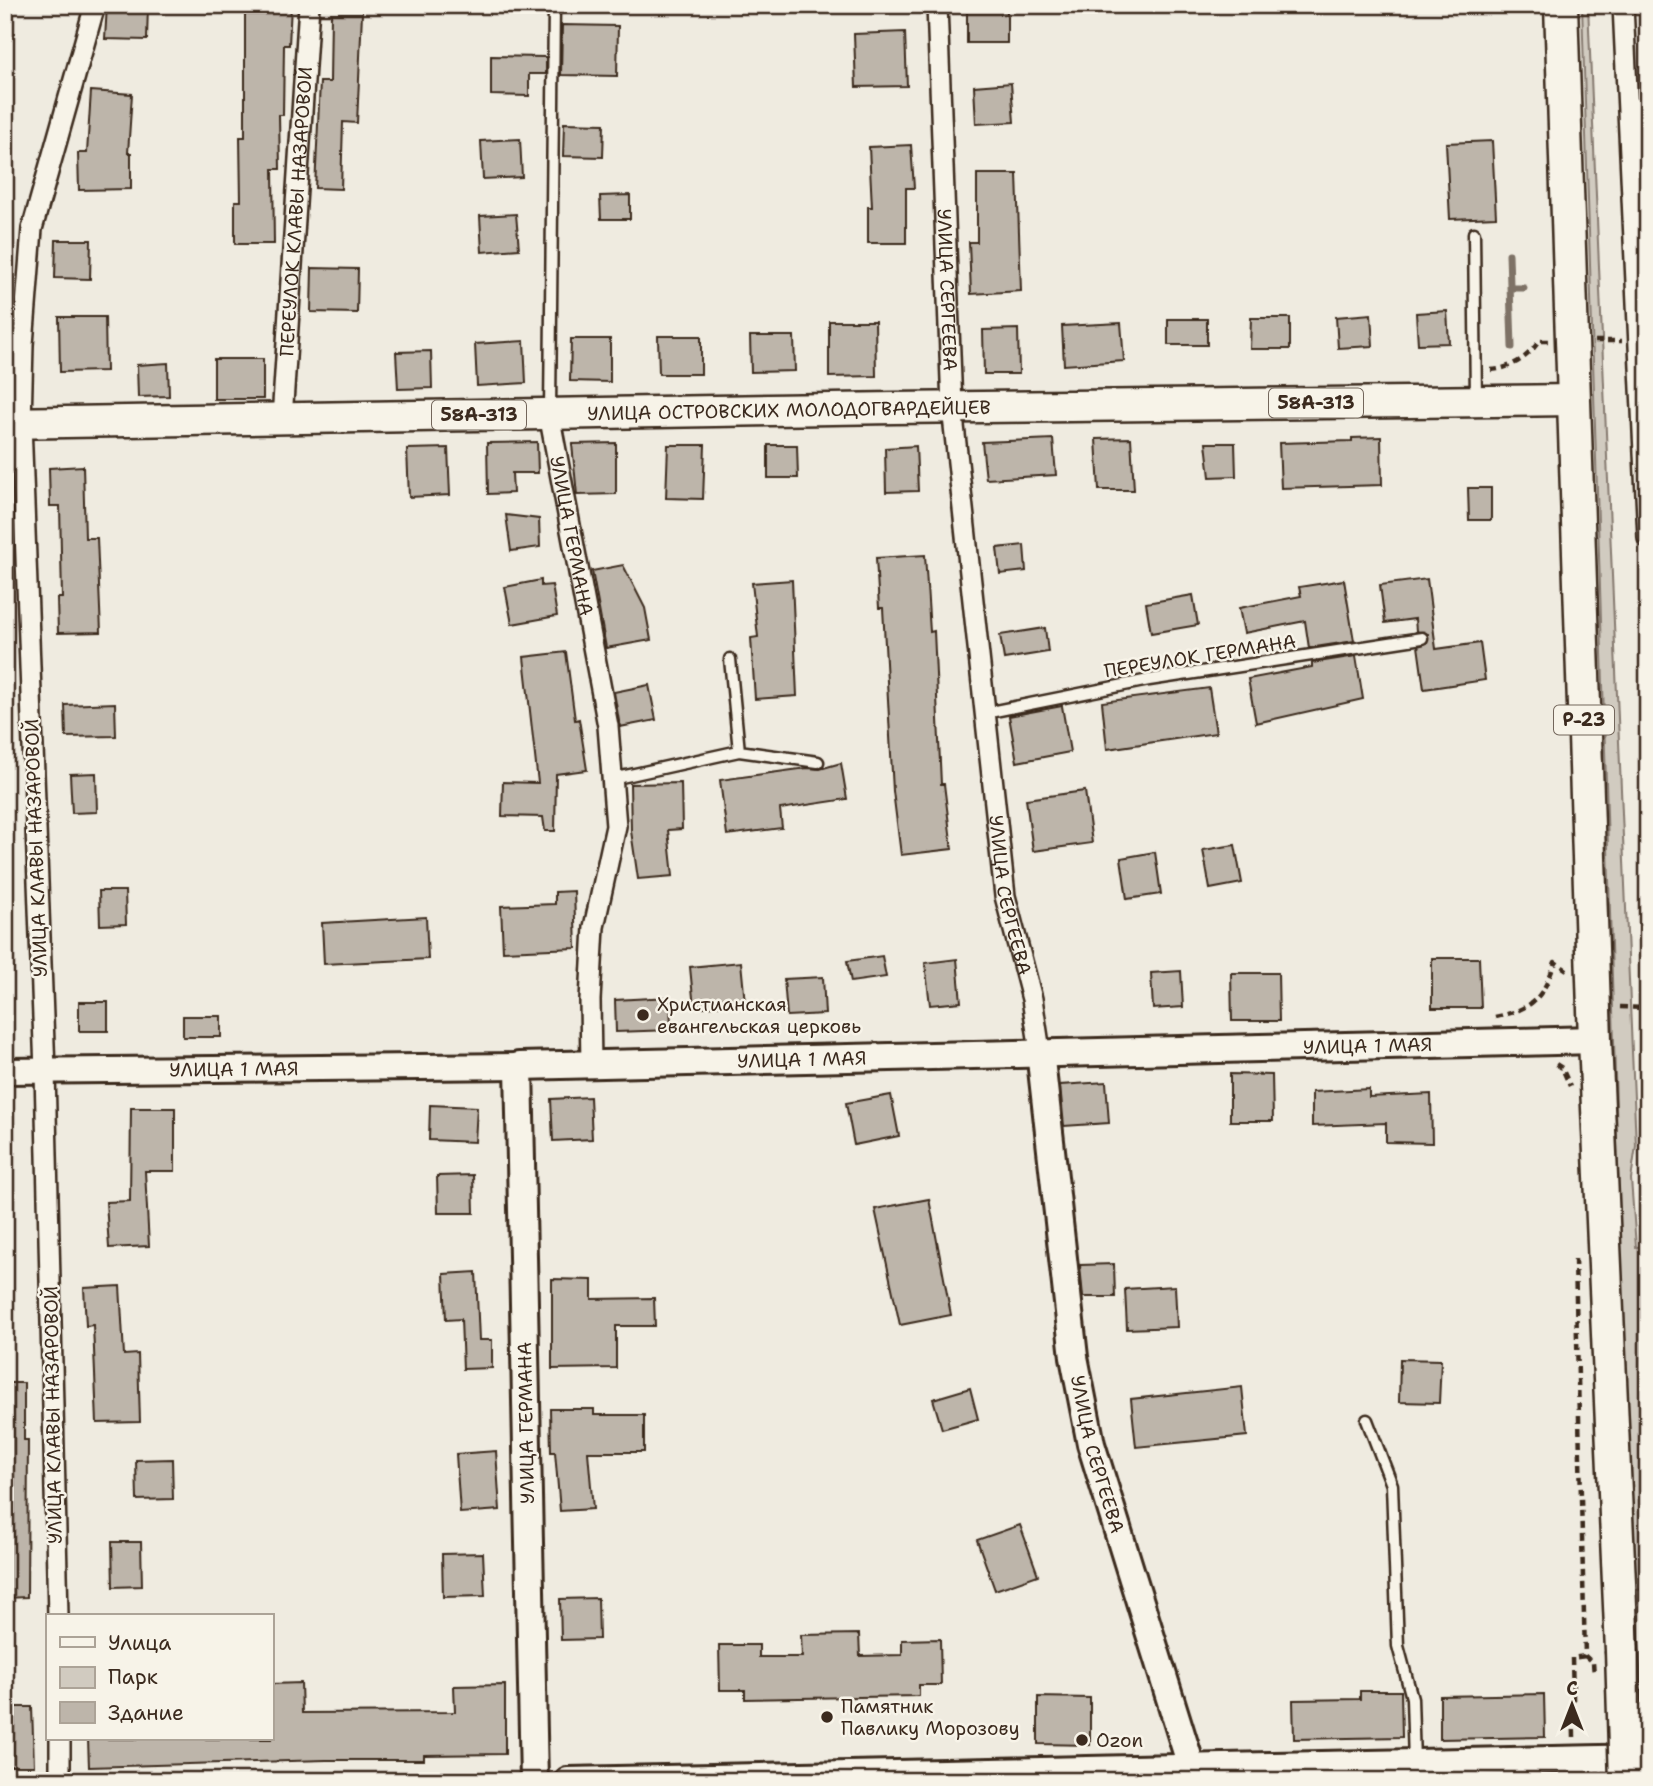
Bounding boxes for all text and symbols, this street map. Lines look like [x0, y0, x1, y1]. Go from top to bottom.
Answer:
street label: ПЕРЕУЛОК КЛАВЫ НАЗАРОВОЙ [274, 66, 317, 357]
street label: УЛИЦА СЕРГЕЕВА [932, 208, 963, 372]
road number: 58А-313 [1269, 388, 1363, 418]
street label: УЛИЦА ОСТРОВСКИХ МОЛОДОГВАРДЕЙЦЕВ [587, 394, 991, 426]
road number: 58А-313 [432, 400, 526, 430]
street label: УЛИЦА ГЕРМАНА [545, 454, 599, 618]
street label: ПЕРЕУЛОК ГЕРМАНА [1102, 628, 1298, 684]
road number: Р-23 [1554, 706, 1614, 734]
street label: УЛИЦА КЛАВЫ НАЗАРОВОЙ [19, 718, 53, 978]
street label: УЛИЦА СЕРГЕЕВА [984, 814, 1038, 978]
place label: Христианская евангельская церковь [657, 992, 861, 1039]
marker: Христианская евангельская церковь [635, 1007, 651, 1023]
street label: УЛИЦА 1 МАЯ [1303, 1031, 1433, 1060]
street label: УЛИЦА 1 МАЯ [737, 1045, 867, 1073]
street label: УЛИЦА 1 МАЯ [169, 1056, 299, 1082]
street label: УЛИЦА КЛАВЫ НАЗАРОВОЙ [38, 1286, 68, 1544]
street label: УЛИЦА ГЕРМАНА [512, 1342, 540, 1504]
street label: УЛИЦА СЕРГЕЕВА [1065, 1373, 1131, 1537]
legend [46, 1614, 273, 1740]
text: Улица [108, 1629, 171, 1657]
text: Парк [108, 1663, 158, 1691]
north arrow [1538, 1670, 1608, 1740]
text: С [1566, 1676, 1578, 1701]
place label: Памятник Павлику Морозову [841, 1694, 1020, 1741]
text: Здание [108, 1699, 184, 1727]
marker: Памятник Павлику Морозову [819, 1709, 835, 1725]
place label: Ozon [1096, 1728, 1143, 1753]
marker: Ozon [1074, 1732, 1090, 1748]

